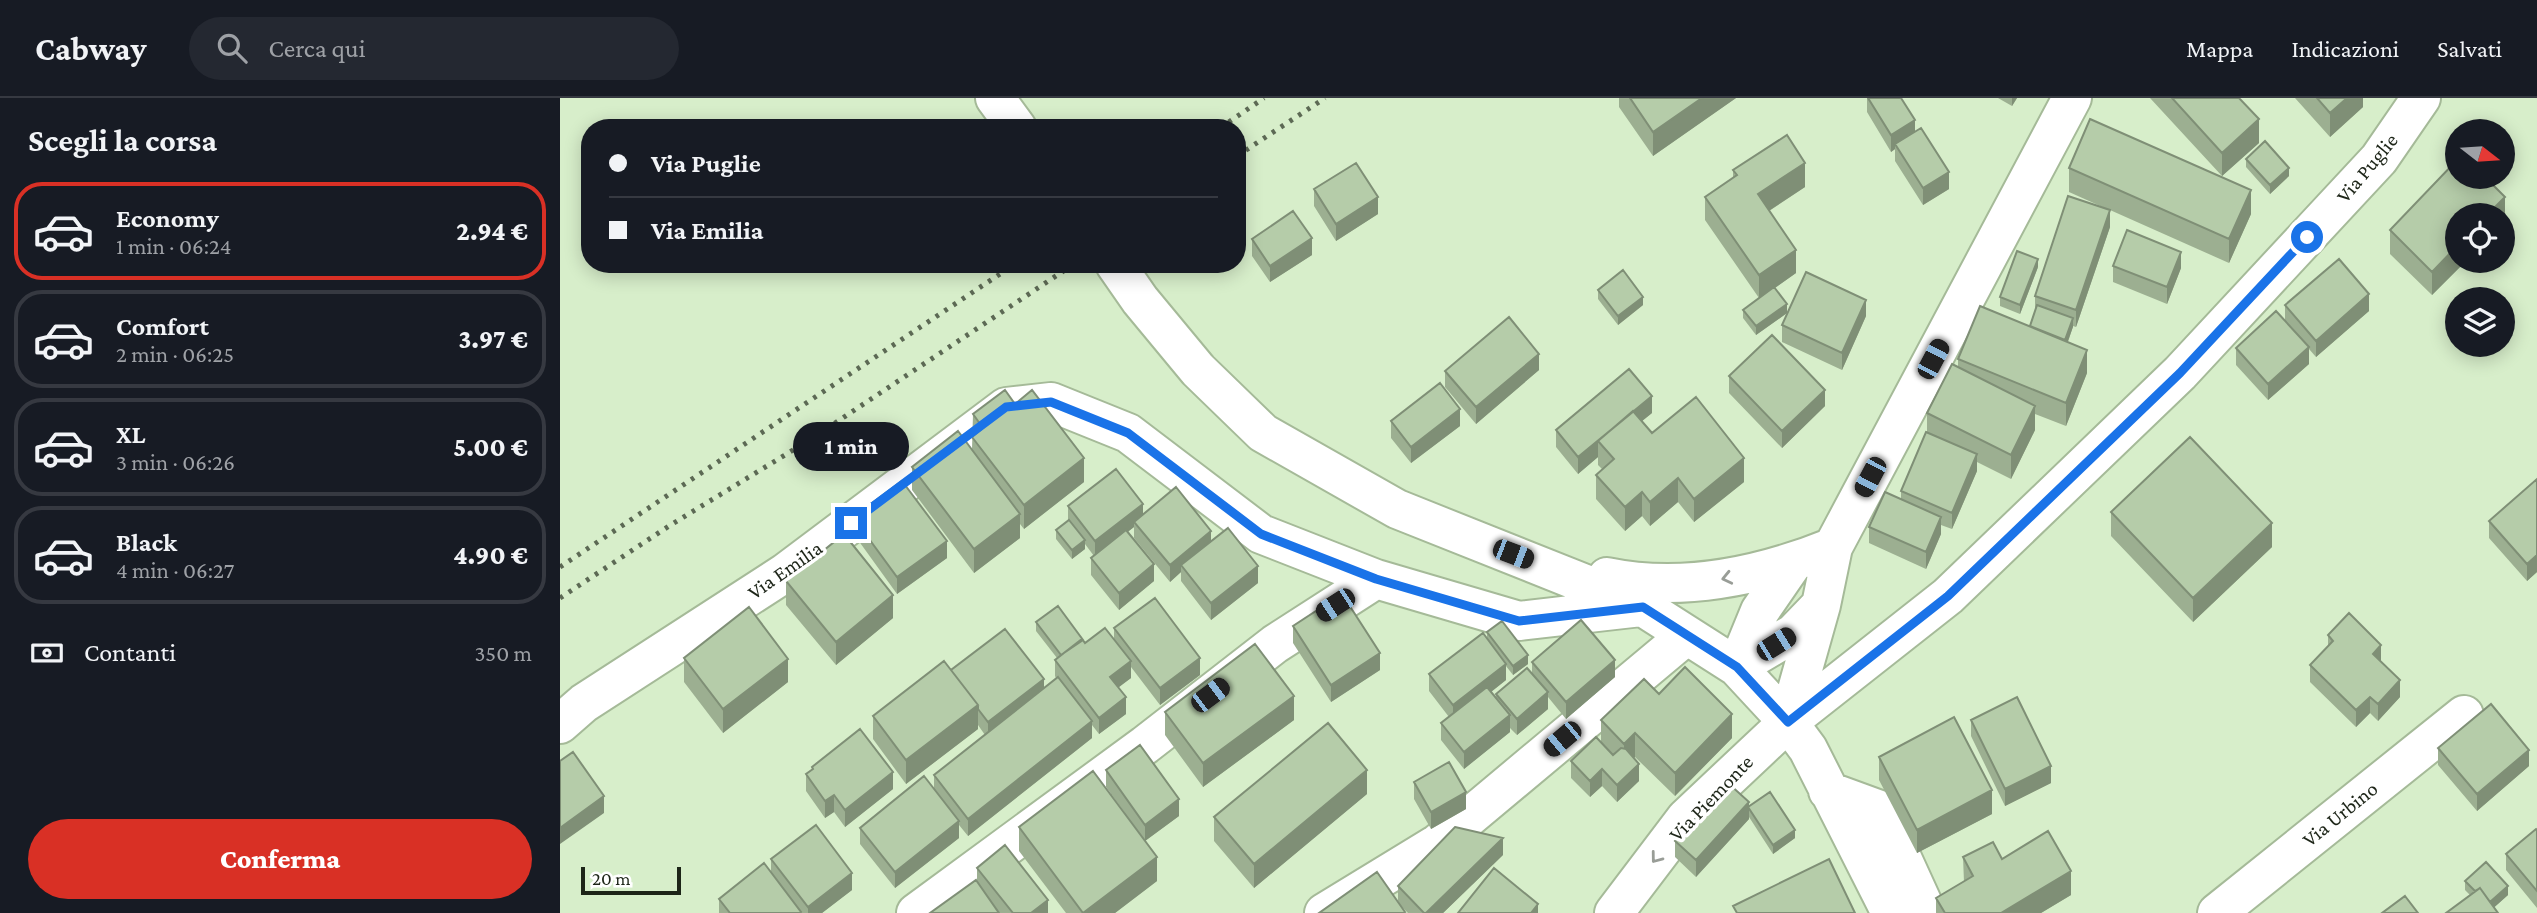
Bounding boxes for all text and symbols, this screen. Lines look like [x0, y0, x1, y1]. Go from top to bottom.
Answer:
search box [189, 17, 679, 80]
icon: search [213, 29, 251, 67]
text: Cabway [35, 30, 147, 67]
text: Cerca qui [269, 34, 365, 63]
text: Mappa [2186, 35, 2253, 62]
text: Indicazioni [2291, 35, 2399, 62]
text: Salvati [2437, 35, 2502, 62]
north arrow [2445, 119, 2515, 189]
map controls [2445, 119, 2515, 357]
text: Scegli la corsa [28, 122, 217, 158]
street label: Via Puglie [2331, 129, 2403, 207]
text: Via Puglie [651, 149, 761, 178]
icon: car [32, 200, 95, 263]
button: locate [2445, 203, 2515, 273]
text: Economy [116, 204, 219, 233]
text: Via Emilia [651, 216, 763, 245]
text: 2.94 € [456, 217, 528, 246]
route start [2291, 221, 2323, 253]
text: 1 min · 06:24 [116, 233, 232, 259]
button: layers [2445, 287, 2515, 357]
icon: car [32, 308, 95, 371]
text: Comfort [116, 312, 209, 341]
text: 3.97 € [459, 325, 528, 354]
car [1914, 336, 1953, 382]
text: 2 min · 06:25 [116, 341, 234, 367]
icon: car [32, 416, 95, 479]
text: XL [116, 420, 145, 449]
callout: 1 min [793, 422, 909, 470]
text: 5.00 € [453, 433, 528, 462]
text: 1 min [824, 433, 878, 459]
text: 3 min · 06:26 [116, 449, 235, 475]
car [1851, 454, 1890, 500]
route end [835, 507, 867, 539]
icon: car [32, 524, 95, 587]
text: Black [116, 528, 177, 557]
street label: Via Emilia [743, 536, 827, 604]
car [1490, 537, 1537, 571]
text: 4.90 € [453, 541, 528, 570]
text: 4 min · 06:27 [116, 557, 234, 583]
one-way arrow [1721, 570, 1733, 584]
car [1312, 585, 1359, 625]
car [1753, 624, 1800, 664]
icon: cash [28, 634, 66, 672]
text: Contanti [84, 638, 176, 667]
text: 350 m [474, 640, 532, 666]
car [1187, 674, 1234, 716]
car [1540, 717, 1585, 761]
street label: Via Piemonte [1664, 750, 1758, 846]
street label: Via Urbino [2298, 776, 2382, 852]
button: Conferma [28, 819, 532, 899]
one-way arrow [1651, 851, 1664, 863]
scale bar [581, 864, 681, 896]
text: 20 m [592, 868, 631, 889]

